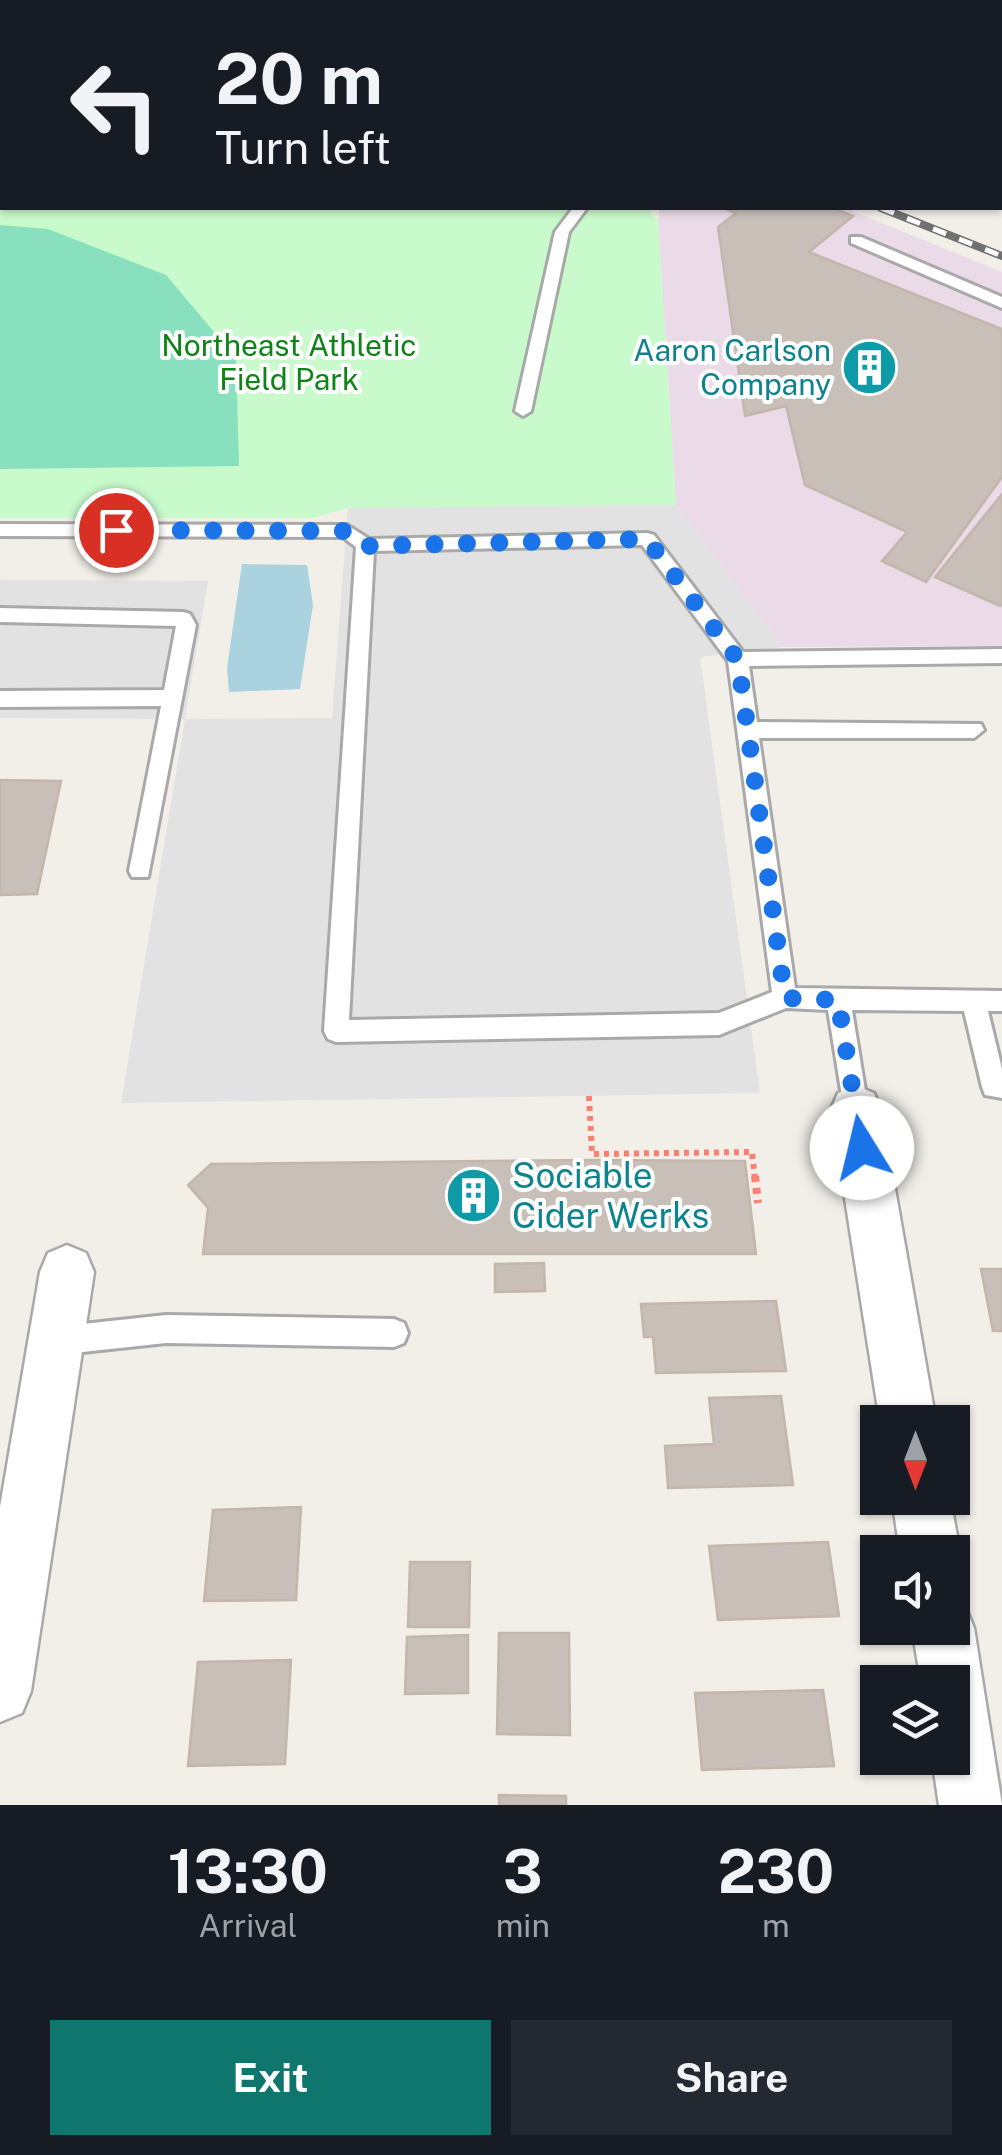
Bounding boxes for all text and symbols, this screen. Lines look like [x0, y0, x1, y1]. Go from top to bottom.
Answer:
text: 20 m [215, 37, 383, 120]
icon: left [50, 40, 180, 170]
text: Turn left [215, 121, 391, 174]
park label: Northeast Athletic Field Park [161, 327, 417, 397]
place label: Aaron Carlson Company [633, 332, 831, 402]
building icon: Aaron Carlson Company [840, 338, 900, 398]
pin [74, 488, 159, 573]
icon: arrive [89, 503, 144, 558]
position arrow [810, 1096, 914, 1200]
place label: Sociable Cider Werks [512, 1155, 709, 1236]
building icon: Sociable Cider Werks [443, 1166, 503, 1226]
north arrow [860, 1405, 970, 1515]
map controls [860, 1405, 970, 1775]
button: sound [860, 1535, 970, 1645]
button: layers [860, 1665, 970, 1775]
text: 13:30 [168, 1836, 328, 1907]
text: 3 [503, 1836, 543, 1907]
text: 230 [718, 1836, 834, 1907]
text: Arrival [198, 1907, 297, 1944]
text: min [496, 1907, 550, 1944]
text: m [762, 1907, 790, 1944]
button: Exit [50, 2020, 491, 2135]
button: Share [511, 2020, 952, 2135]

